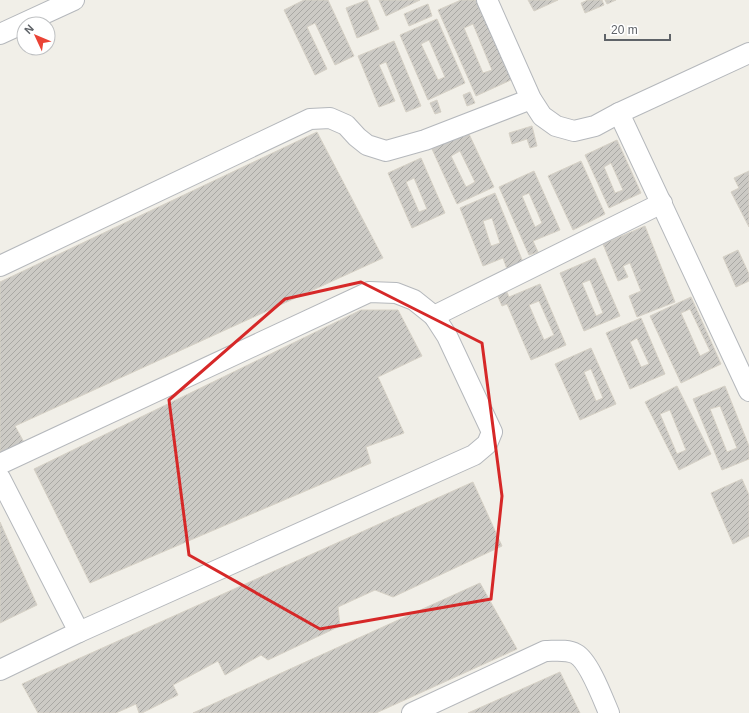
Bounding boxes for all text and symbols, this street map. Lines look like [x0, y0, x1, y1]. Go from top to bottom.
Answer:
north arrow [16, 16, 56, 56]
scale bar [605, 16, 670, 42]
text: N [22, 22, 36, 36]
text: 20 m [611, 23, 638, 37]

